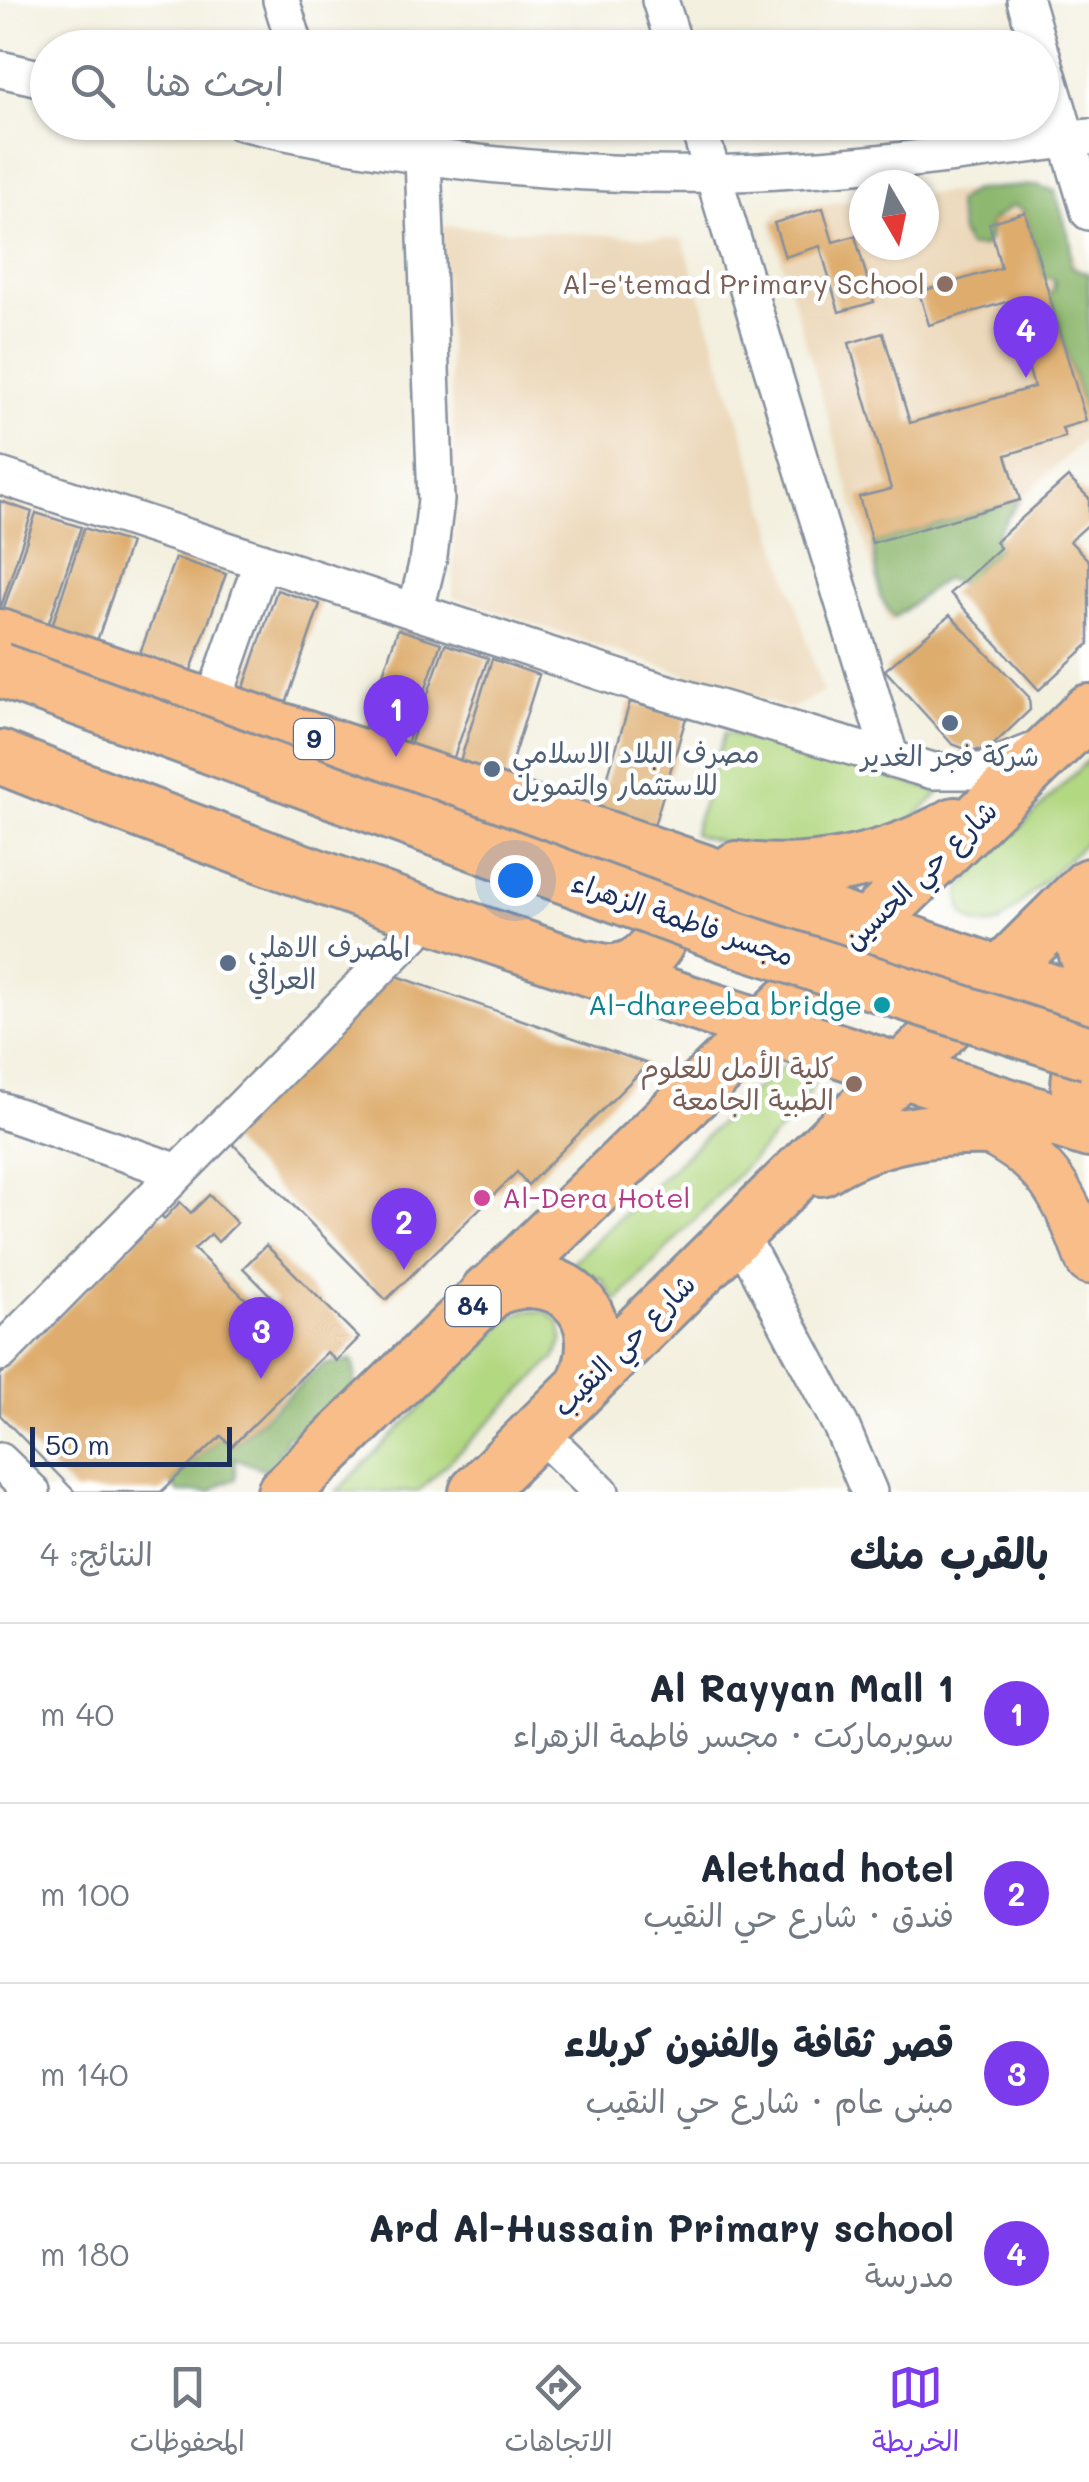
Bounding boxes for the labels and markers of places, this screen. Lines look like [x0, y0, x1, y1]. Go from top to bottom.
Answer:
place label: Al-e'temad Primary School [562, 265, 925, 301]
marker: Al-e'temad Primary School [934, 273, 956, 295]
pin: 4 [994, 296, 1058, 378]
pin: 1 [364, 674, 428, 757]
marker: شركة فجر الغدير [939, 712, 961, 734]
place label: مصرف البلاد الاسلامي للاستثمار والتمويل [512, 734, 760, 803]
place label: شركة فجر الغدير [859, 737, 1039, 773]
marker: مصرف البلاد الاسلامي للاستثمار والتمويل [481, 758, 503, 780]
place label: المصرف الاهلي العراقي [248, 928, 410, 1000]
marker: المصرف الاهلي العراقي [217, 952, 239, 974]
place label: Al-dhareeba bridge [588, 986, 862, 1022]
marker: Al-dhareeba bridge [871, 994, 893, 1016]
place label: كلية الأمل للعلوم الطبية الجامعة [640, 1049, 834, 1118]
marker: كلية الأمل للعلوم الطبية الجامعة [843, 1073, 865, 1095]
place label: Al-Dera Hotel [502, 1179, 691, 1215]
marker: Al-Dera Hotel [471, 1187, 493, 1209]
pin: 2 [372, 1188, 436, 1270]
pin: 3 [228, 1296, 294, 1379]

